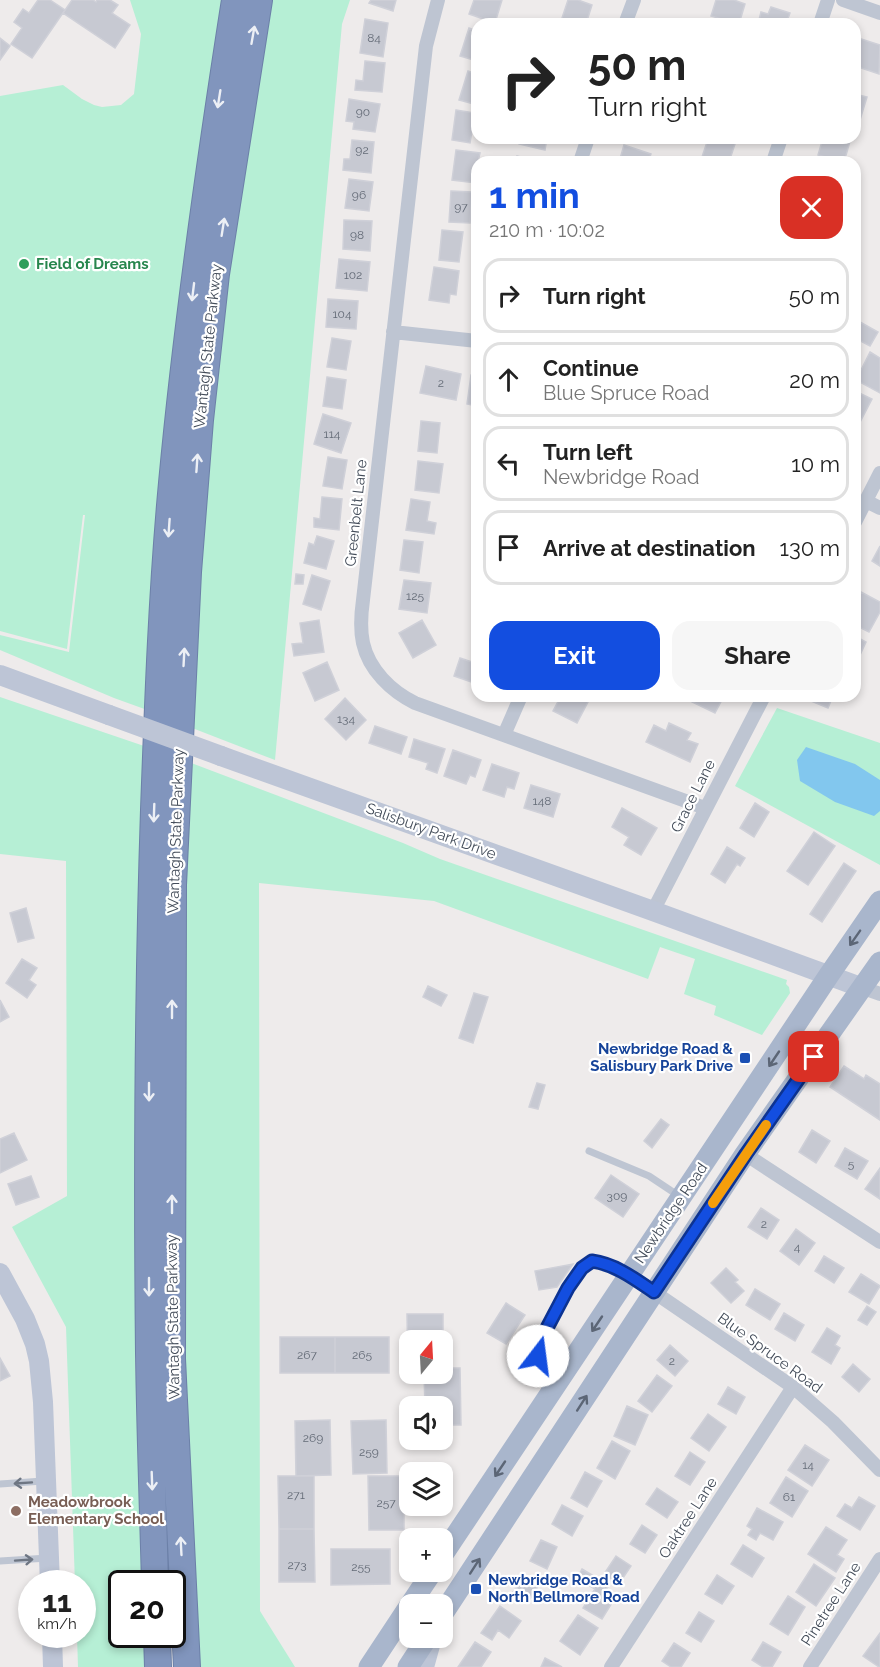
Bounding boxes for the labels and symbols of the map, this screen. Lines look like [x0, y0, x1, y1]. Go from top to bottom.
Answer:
one-way arrow [248, 25, 259, 45]
house number: 84 [367, 31, 381, 45]
one-way arrow [214, 89, 225, 109]
house number: 90 [356, 105, 370, 119]
house number: 92 [355, 143, 369, 157]
house number: 96 [352, 188, 366, 202]
house number: 97 [454, 200, 468, 214]
one-way arrow [217, 218, 228, 238]
house number: 98 [350, 228, 364, 242]
place label: Field of Dreams [36, 255, 149, 273]
marker: Field of Dreams [17, 257, 31, 271]
street label: Wantagh State Parkway [190, 263, 226, 429]
house number: 102 [344, 268, 362, 282]
one-way arrow [187, 282, 198, 302]
house number: 104 [332, 307, 352, 321]
house number: 2 [438, 376, 444, 390]
house number: 114 [324, 427, 341, 441]
one-way arrow [191, 453, 202, 473]
street label: Greenbelt Lane [341, 458, 371, 567]
one-way arrow [163, 518, 174, 538]
house number: 125 [406, 589, 424, 603]
one-way arrow [179, 648, 190, 668]
house number: 134 [337, 712, 355, 726]
street label: Wantagh State Parkway [164, 748, 188, 914]
street label: Grace Lane [667, 756, 719, 835]
house number: 148 [533, 794, 551, 808]
street label: Salisbury Park Drive [364, 799, 499, 863]
one-way arrow [149, 802, 160, 822]
one-way arrow [849, 930, 861, 946]
one-way arrow [166, 999, 178, 1019]
pin [788, 1031, 839, 1082]
place label: Newbridge Road & Salisbury Park Drive [590, 1040, 733, 1075]
one-way arrow [767, 1050, 779, 1067]
marker: Newbridge Road & Salisbury Park Drive [738, 1051, 752, 1065]
one-way arrow [143, 1081, 155, 1101]
house number: 5 [848, 1157, 855, 1171]
street label: Newbridge Road [631, 1159, 711, 1267]
house number: 309 [607, 1189, 627, 1203]
one-way arrow [166, 1194, 178, 1214]
house number: 2 [761, 1217, 767, 1231]
street label: Wantagh State Parkway [163, 1234, 183, 1400]
house number: 4 [794, 1240, 801, 1254]
one-way arrow [143, 1276, 155, 1296]
street label: Blue Spruce Road [714, 1309, 826, 1397]
one-way arrow [591, 1315, 603, 1332]
position arrow [506, 1324, 570, 1388]
north arrow [399, 1330, 453, 1384]
house number: 267 [297, 1348, 318, 1362]
house number: 265 [352, 1348, 372, 1362]
house number: 2 [669, 1354, 675, 1368]
one-way arrow [576, 1395, 588, 1412]
house number: 269 [303, 1431, 323, 1445]
house number: 259 [359, 1445, 379, 1459]
house number: 14 [802, 1458, 814, 1472]
one-way arrow [494, 1461, 506, 1477]
one-way arrow [147, 1471, 158, 1491]
street label: Oaktree Lane [655, 1474, 721, 1562]
one-way arrow [13, 1477, 33, 1488]
house number: 271 [287, 1488, 305, 1502]
house number: 61 [783, 1490, 795, 1504]
place label: Meadowbrook Elementary School [28, 1493, 164, 1528]
house number: 257 [376, 1496, 396, 1510]
marker: Meadowbrook Elementary School [9, 1504, 23, 1518]
one-way arrow [176, 1536, 187, 1556]
one-way arrow [14, 1554, 34, 1565]
house number: 273 [287, 1558, 307, 1572]
one-way arrow [469, 1558, 481, 1575]
street label: Pinetree Lane [797, 1559, 865, 1649]
house number: 255 [351, 1560, 371, 1574]
speed limit sign: 20 [108, 1570, 186, 1648]
place label: Newbridge Road & North Bellmore Road [488, 1571, 640, 1606]
marker: Newbridge Road & North Bellmore Road [469, 1582, 483, 1596]

